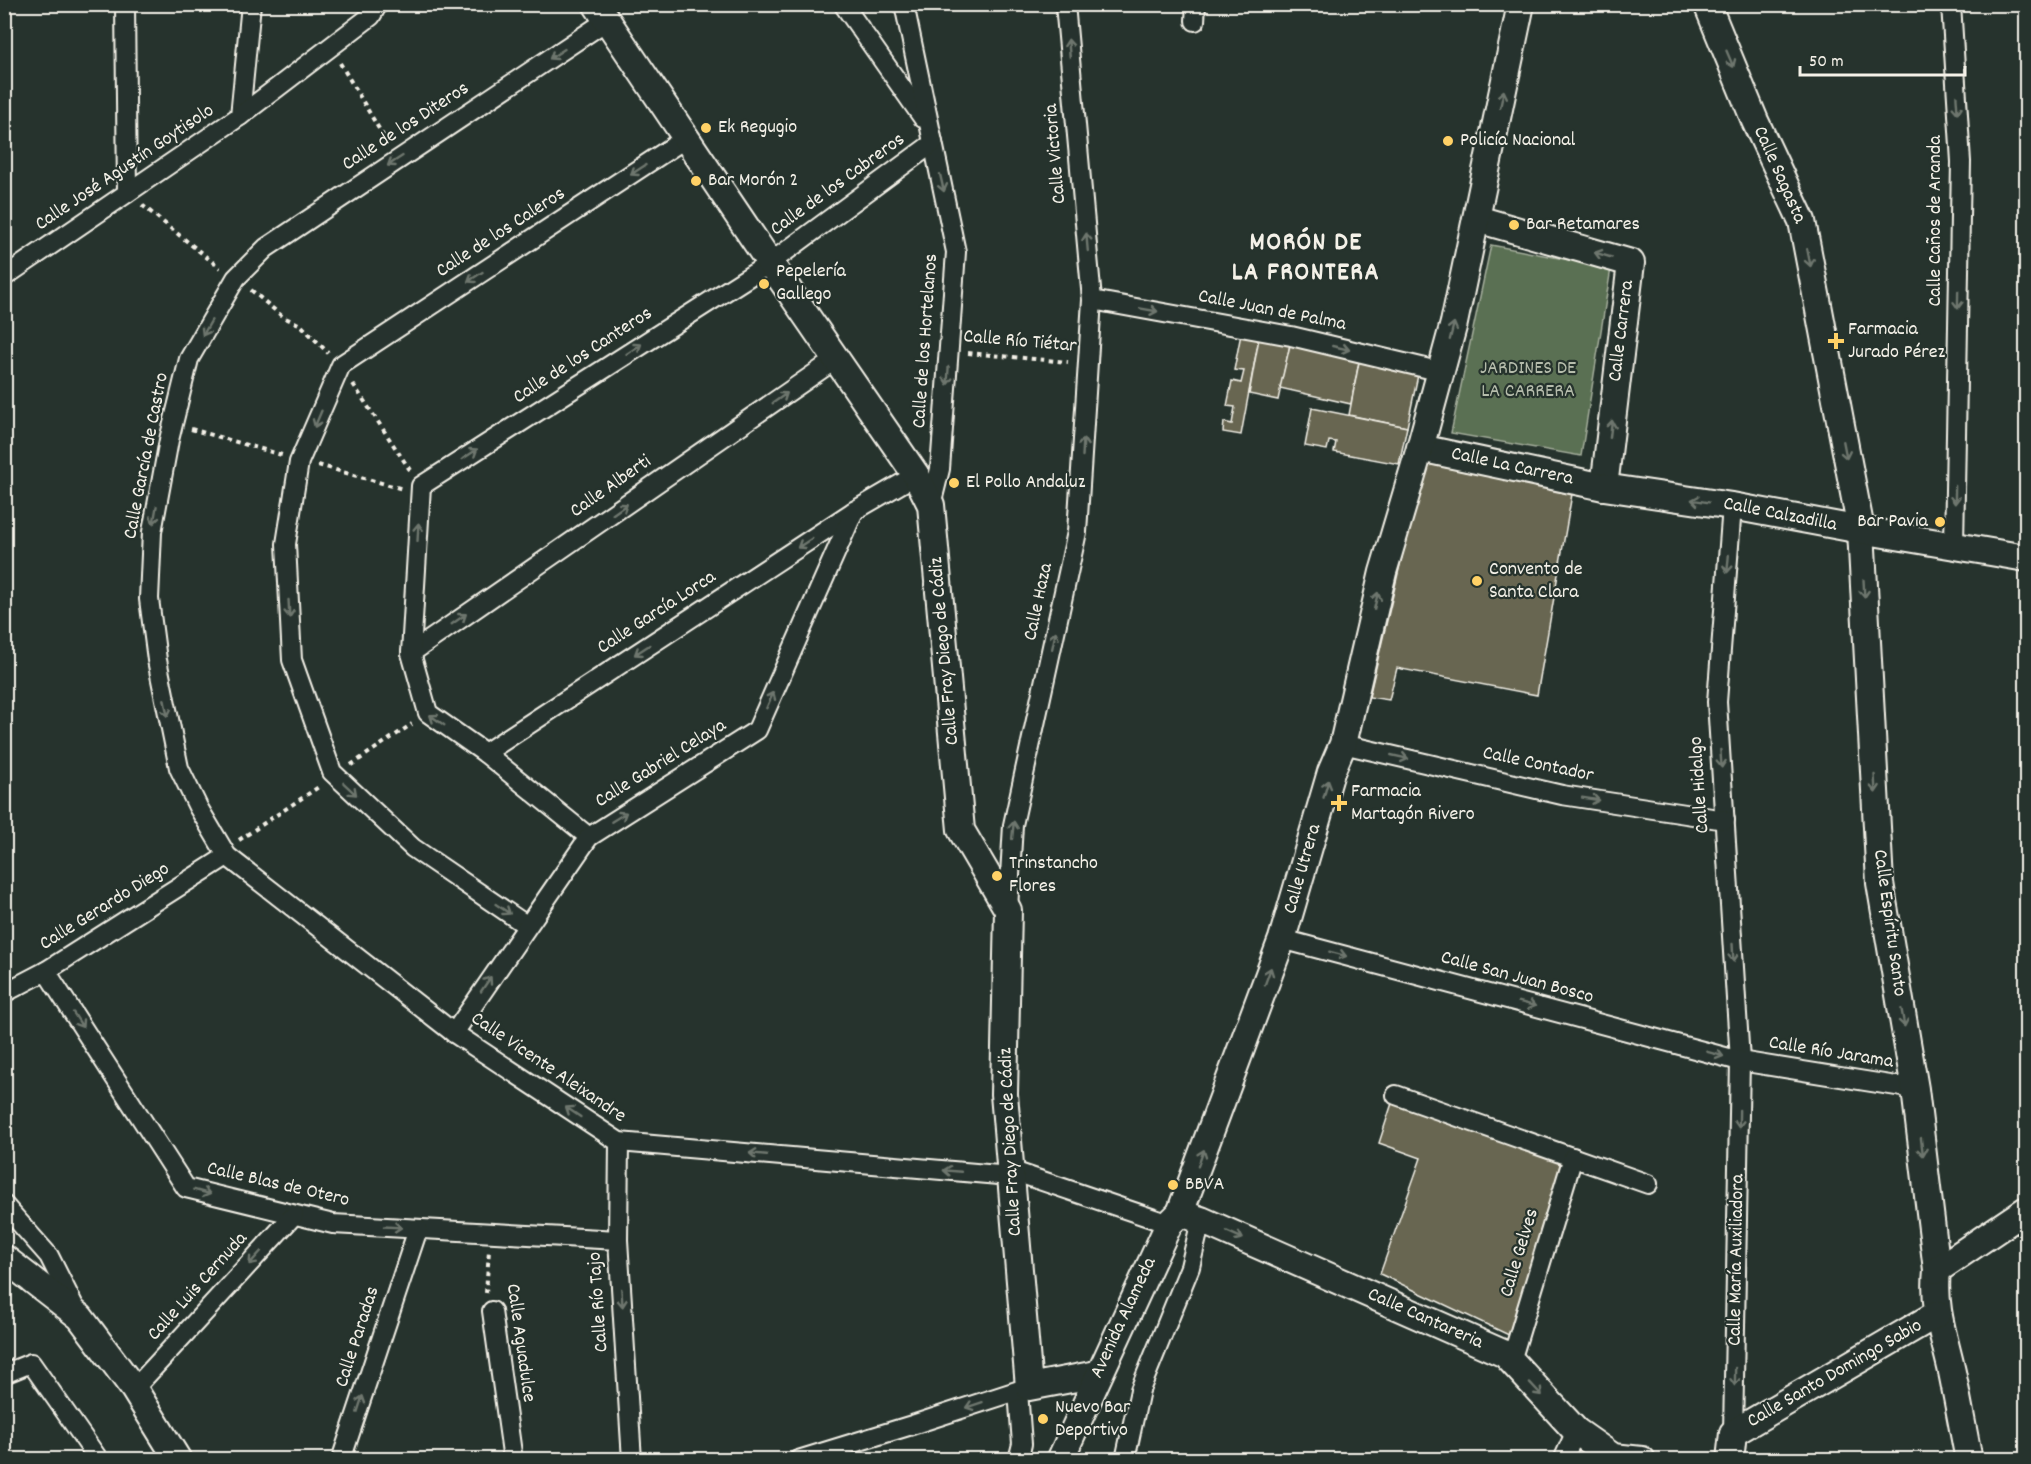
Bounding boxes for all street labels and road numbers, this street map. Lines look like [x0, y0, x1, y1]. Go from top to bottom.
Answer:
street label: Calle de los Diteros [337, 75, 475, 179]
street label: Calle José Agustín Goytisolo [30, 97, 220, 239]
street label: Calle Victoria [1038, 102, 1074, 205]
street label: Calle Sagasta [1745, 122, 1813, 229]
street label: Calle de los Cabreros [765, 127, 911, 243]
street label: Calle Caños de Aranda [1922, 135, 1950, 307]
street label: Calle de los Caleros [431, 181, 571, 285]
street label: Calle de los Hortelanos [906, 253, 946, 429]
street label: Calle Carrera [1602, 278, 1642, 383]
street label: Calle Juan de Palma [1196, 283, 1349, 339]
street label: Calle de los Canteros [508, 300, 658, 412]
street label: Calle Río Tiétar [962, 323, 1078, 361]
street label: Calle García de Castro [117, 370, 177, 542]
street label: Calle La Carrera [1448, 440, 1576, 494]
street label: Calle Alberti [565, 448, 658, 525]
street label: Calle Calzadilla [1721, 490, 1840, 540]
street label: Calle Fray Diego de Cádiz [923, 555, 967, 746]
street label: Calle Haza [1017, 560, 1061, 643]
street label: Calle García Lorca [592, 564, 722, 662]
street label: Calle Gabriel Celaya [590, 712, 732, 816]
street label: Calle Hidalgo [1683, 735, 1717, 834]
street label: Calle Contador [1480, 740, 1597, 791]
street label: Calle Utrera [1277, 820, 1329, 917]
street label: Calle Espíritu Santo [1865, 848, 1913, 998]
street label: Calle Gerardo Diego [35, 856, 175, 958]
street label: Calle San Juan Bosco [1438, 944, 1597, 1012]
street label: Calle Vicente Aleixandre [465, 1005, 631, 1131]
street label: Calle Río Jarama [1767, 1029, 1896, 1077]
street label: Calle Fray Diego de Cádiz [992, 1047, 1030, 1237]
street label: Calle Blas de Otero [204, 1155, 352, 1215]
street label: Calle María Auxiliadora [1722, 1173, 1753, 1346]
street label: Calle Gelves [1493, 1205, 1547, 1301]
street label: Calle Luis Cernuda [141, 1226, 255, 1348]
street label: Calle Río Tajo [582, 1251, 616, 1353]
street label: Avenida Alameda [1084, 1252, 1165, 1383]
street label: Calle Cantareria [1363, 1281, 1488, 1357]
street label: Calle Aguadulce [498, 1282, 542, 1404]
street label: Calle Paradas [329, 1283, 387, 1391]
street label: Calle Santo Domingo Sabio [1742, 1312, 1928, 1436]

